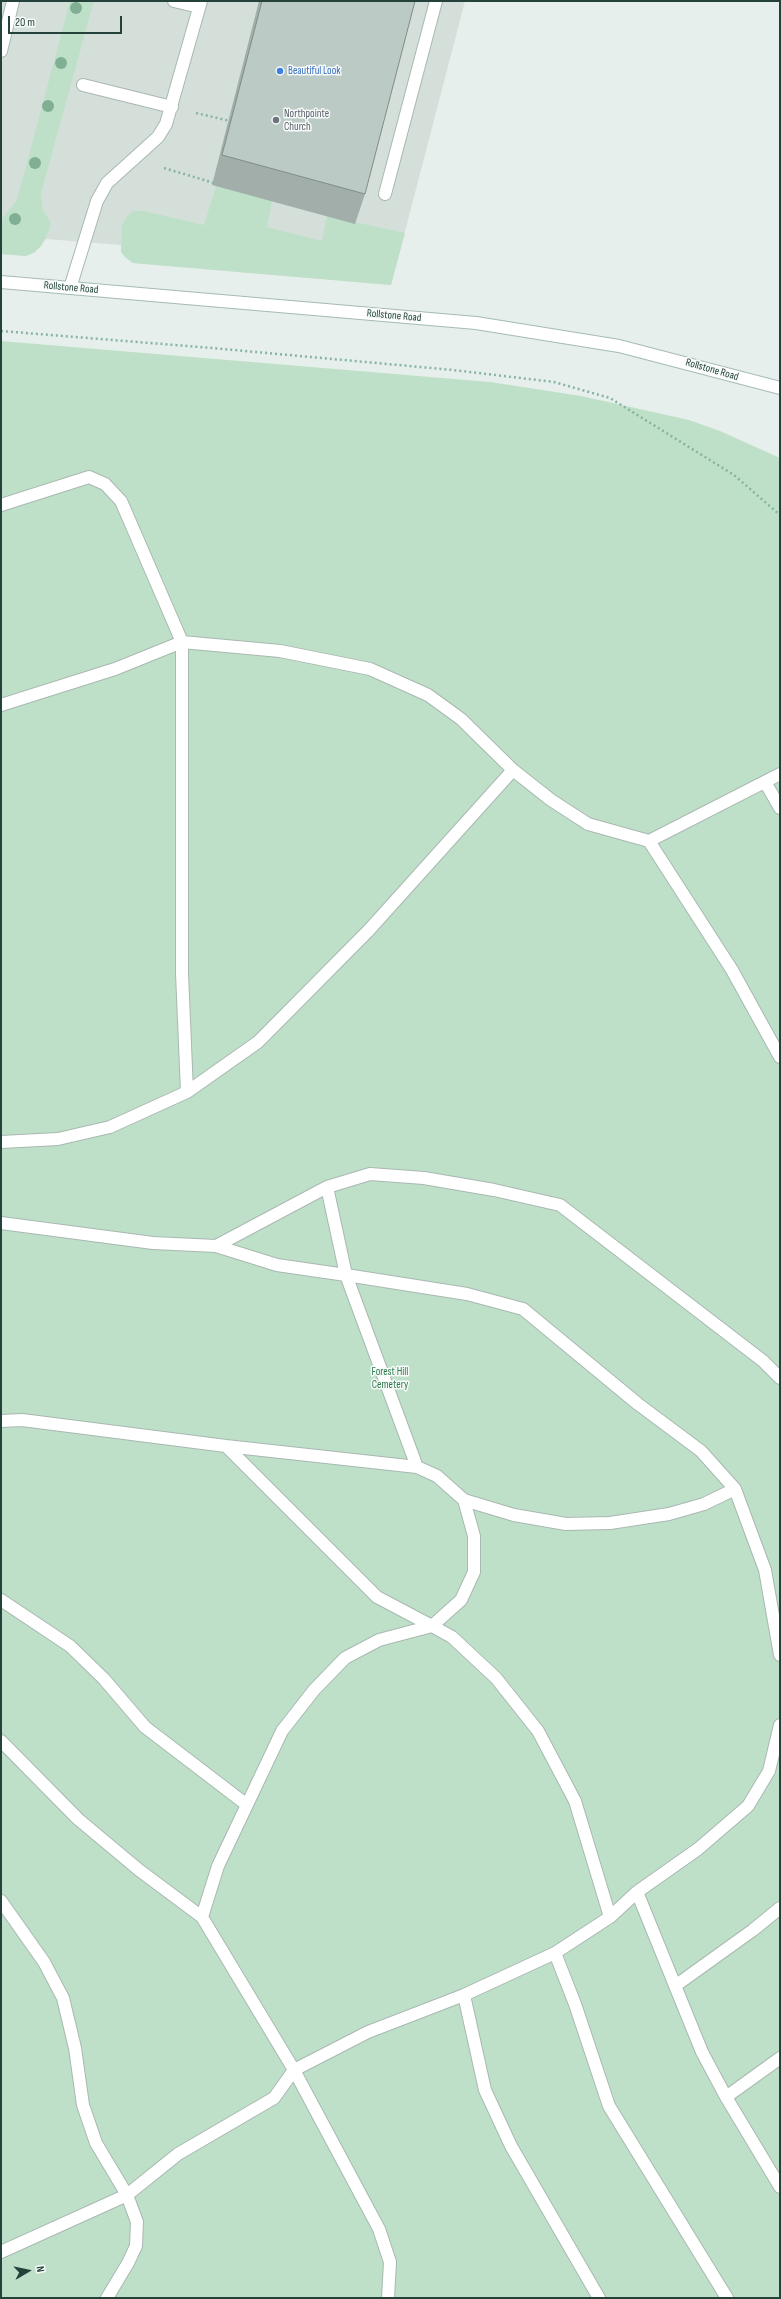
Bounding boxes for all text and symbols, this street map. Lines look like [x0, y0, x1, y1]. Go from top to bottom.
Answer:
scale bar [10, 8, 124, 34]
text: 20 m [15, 15, 35, 30]
place label: Beautiful Look [288, 64, 340, 78]
marker: Beautiful Look [275, 66, 285, 76]
place label: Northpointe Church [284, 107, 329, 133]
marker: Northpointe Church [271, 115, 281, 125]
street label: Rollstone Road [43, 279, 99, 297]
street label: Rollstone Road [366, 307, 422, 325]
street label: Rollstone Road [684, 356, 740, 384]
park label: Forest Hill Cemetery [372, 1365, 408, 1391]
north arrow [8, 2251, 48, 2291]
text: N [33, 2265, 47, 2273]

